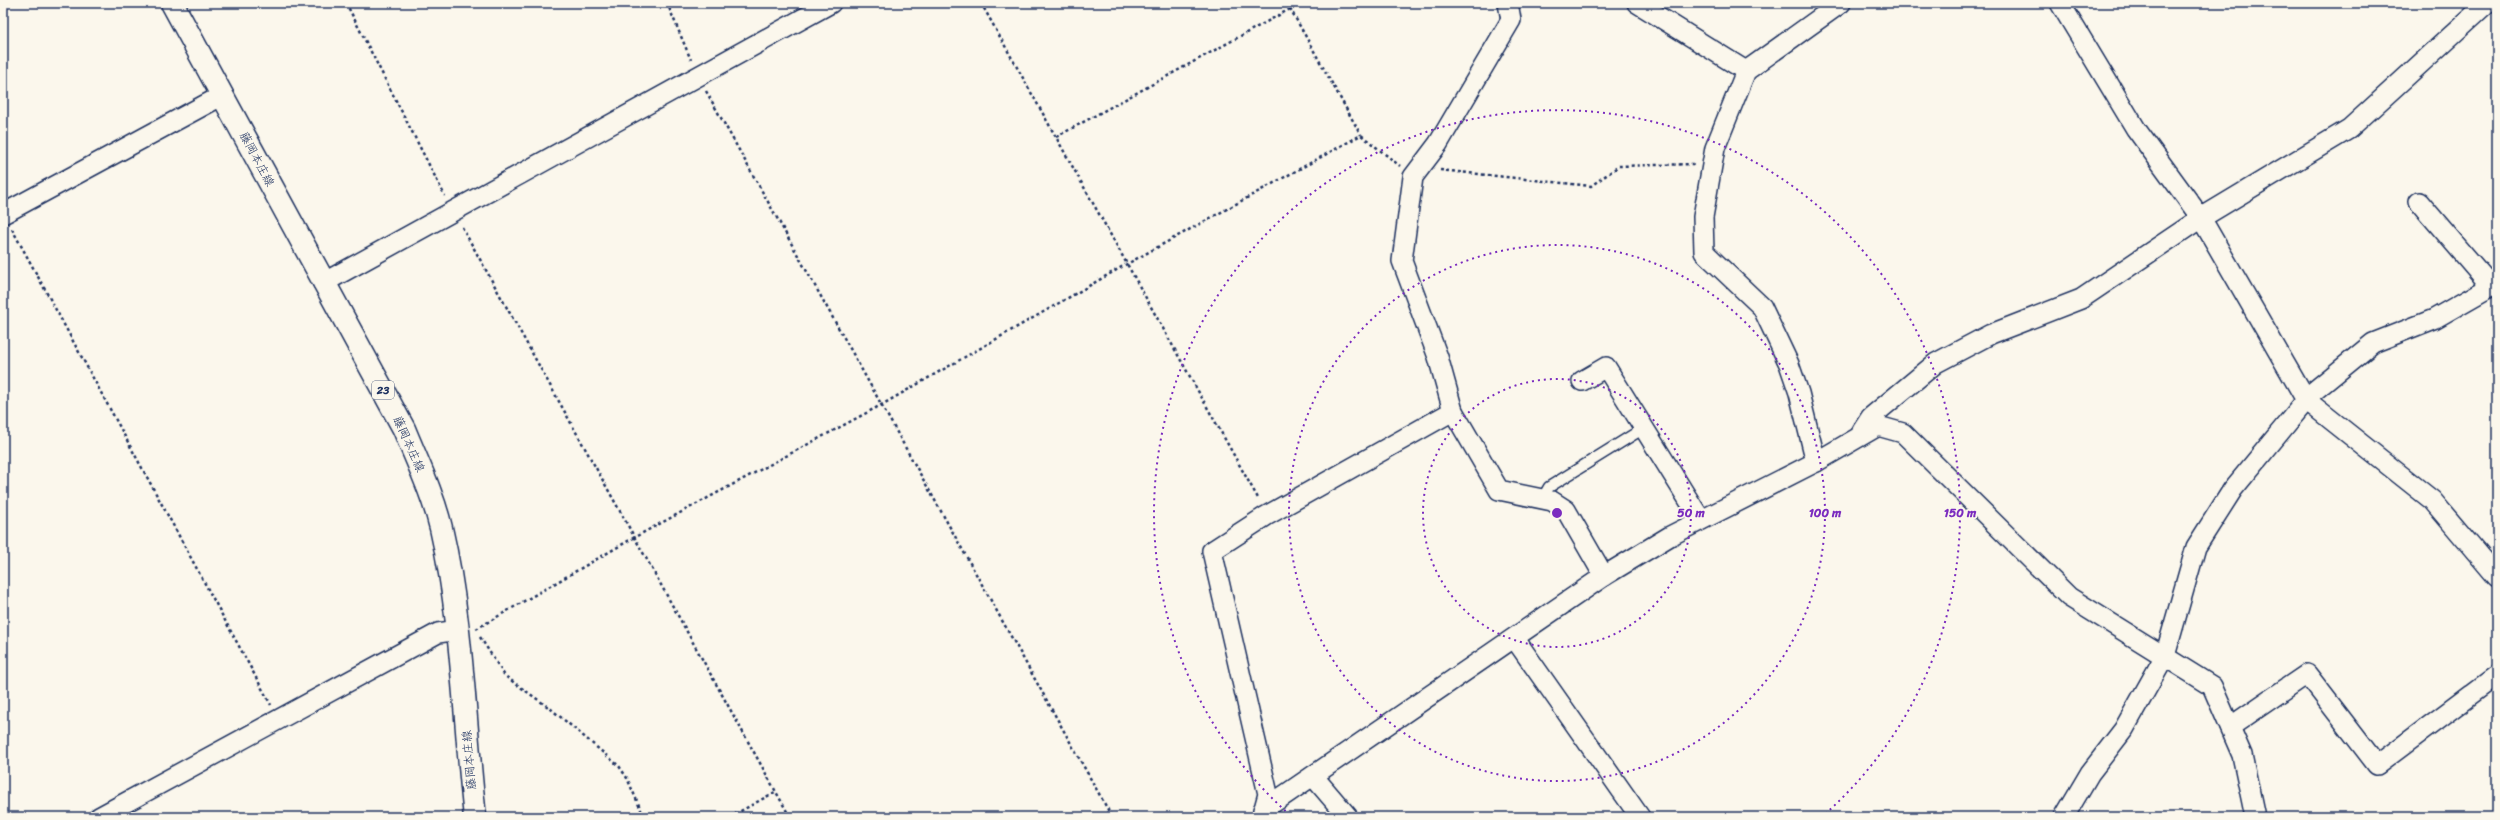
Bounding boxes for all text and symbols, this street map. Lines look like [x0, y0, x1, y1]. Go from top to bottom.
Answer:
street label: 藤岡本庄線 [233, 127, 281, 191]
road number: 23 [372, 381, 394, 399]
street label: 藤岡本庄線 [387, 412, 431, 476]
text: 50 m [1677, 502, 1705, 524]
text: 100 m [1809, 502, 1842, 524]
text: 150 m [1944, 502, 1977, 524]
centre of rings [1550, 506, 1564, 520]
street label: 藤岡本庄線 [455, 729, 483, 791]

